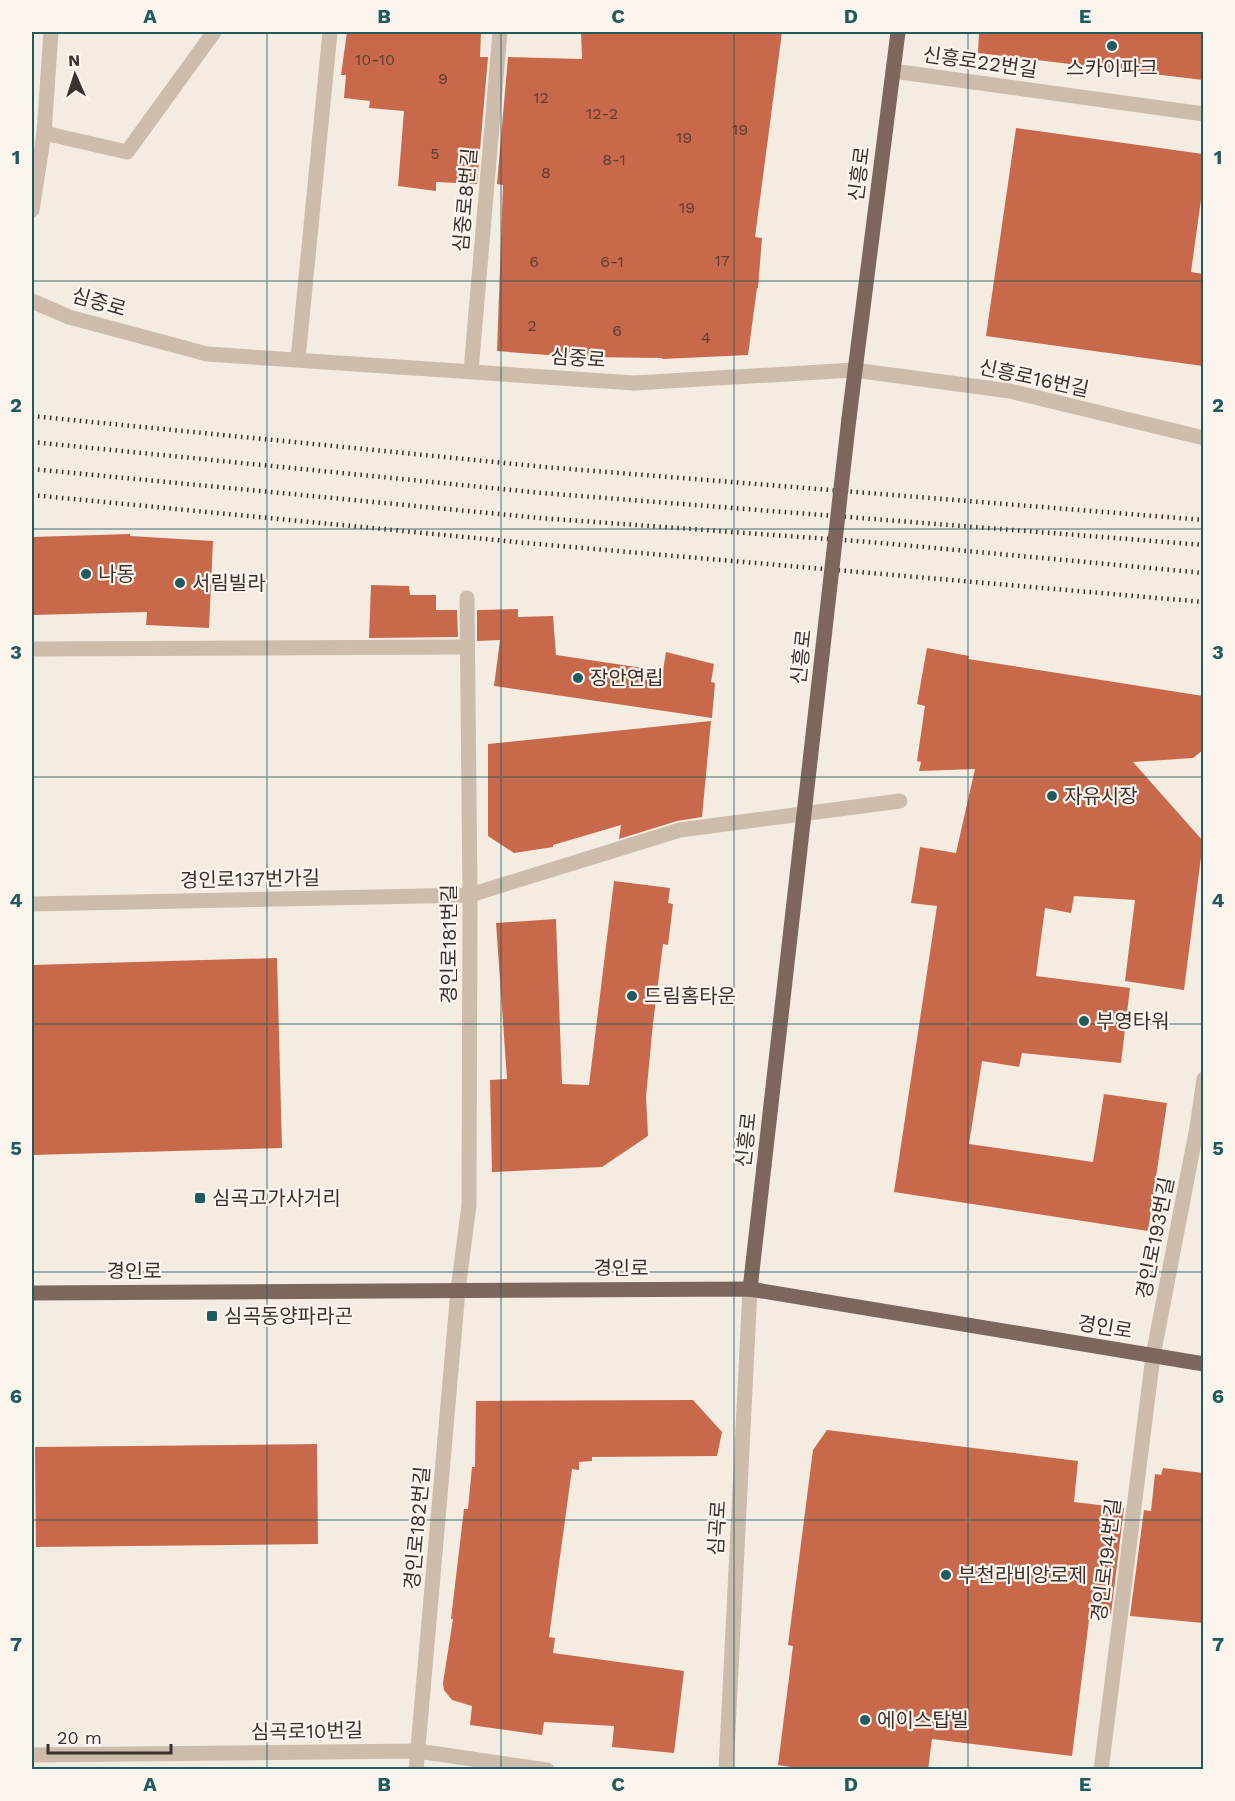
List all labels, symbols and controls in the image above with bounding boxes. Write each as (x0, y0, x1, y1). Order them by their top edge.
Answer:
text: A (143, 4, 157, 28)
text: B (377, 4, 391, 28)
text: C (611, 4, 625, 28)
text: D (844, 4, 858, 28)
text: E (1079, 4, 1091, 28)
marker: 스카이파크 (1105, 39, 1119, 53)
street label: 신흥로22번길 (921, 42, 1039, 82)
north arrow (45, 45, 105, 105)
house number: 10-10 (355, 50, 395, 69)
text: N (68, 51, 81, 70)
place label: 스카이파크 (1066, 56, 1158, 80)
house number: 9 (438, 69, 448, 88)
house number: 12 (533, 88, 549, 107)
house number: 12-2 (586, 104, 618, 123)
house number: 19 (732, 120, 748, 139)
house number: 19 (676, 128, 692, 147)
house number: 5 (430, 144, 440, 163)
text: 1 (12, 145, 20, 169)
street label: 신흥로 (844, 145, 874, 203)
text: 1 (1214, 145, 1222, 169)
street label: 심중로8번길 (448, 147, 482, 253)
house number: 8-1 (602, 150, 626, 169)
house number: 8 (541, 163, 551, 182)
house number: 19 (679, 198, 695, 217)
house number: 17 (714, 251, 730, 270)
house number: 6 (529, 252, 539, 271)
house number: 6-1 (600, 252, 624, 271)
street label: 심중로 (69, 283, 129, 321)
house number: 2 (527, 316, 537, 335)
house number: 6 (612, 321, 622, 340)
house number: 4 (701, 328, 711, 347)
street label: 심중로 (550, 344, 606, 372)
street label: 신흥로16번길 (977, 355, 1091, 401)
text: 2 (10, 393, 22, 417)
text: 2 (1212, 393, 1224, 417)
place label: 나동 (98, 562, 135, 586)
marker: 나동 (79, 567, 93, 581)
place label: 서림빌라 (192, 571, 266, 595)
marker: 서림빌라 (173, 576, 187, 590)
street label: 신흥로 (786, 628, 816, 686)
text: 3 (10, 640, 22, 664)
text: 3 (1212, 640, 1224, 664)
place label: 장안연립 (590, 666, 664, 690)
marker: 장안연립 (571, 671, 585, 685)
place label: 자유시장 (1064, 784, 1138, 808)
marker: 자유시장 (1045, 789, 1059, 803)
street label: 경인로137번가길 (180, 866, 320, 892)
street label: 경인로181번길 (437, 884, 461, 1004)
text: 4 (10, 888, 23, 912)
text: 4 (1212, 888, 1225, 912)
place label: 드림홈타운 (644, 984, 736, 1008)
marker: 드림홈타운 (625, 989, 639, 1003)
place label: 부영타워 (1096, 1009, 1170, 1033)
marker: 부영타워 (1077, 1014, 1091, 1028)
street label: 신흥로 (731, 1111, 761, 1169)
text: 5 (10, 1136, 22, 1160)
text: 5 (1212, 1136, 1224, 1160)
street label: 경인로193번길 (1131, 1175, 1179, 1301)
place label: 심곡고가사거리 (212, 1186, 341, 1210)
marker: 심곡고가사거리 (193, 1191, 207, 1205)
street label: 경인로 (593, 1256, 649, 1280)
street label: 경인로 (106, 1259, 162, 1283)
place label: 심곡동양파라곤 (224, 1304, 353, 1328)
marker: 심곡동양파라곤 (205, 1309, 219, 1323)
street label: 경인로 (1076, 1311, 1134, 1343)
text: 6 (10, 1384, 22, 1408)
text: 6 (1212, 1384, 1224, 1408)
street label: 경인로182번길 (400, 1465, 434, 1591)
street label: 경인로194번길 (1087, 1497, 1125, 1623)
street label: 심곡로 (704, 1500, 730, 1556)
place label: 부천라비앙로제 (958, 1563, 1087, 1587)
marker: 부천라비앙로제 (939, 1568, 953, 1582)
text: 7 (10, 1632, 22, 1656)
text: 7 (1212, 1632, 1224, 1656)
place label: 에이스탑빌 (877, 1708, 969, 1732)
marker: 에이스탑빌 (858, 1713, 872, 1727)
scale bar (48, 1717, 171, 1755)
street label: 심곡로10번길 (251, 1718, 363, 1744)
text: 20 m (57, 1727, 102, 1748)
text: A (143, 1772, 157, 1796)
text: B (377, 1772, 391, 1796)
text: C (611, 1772, 625, 1796)
text: D (844, 1772, 858, 1796)
text: E (1079, 1772, 1091, 1796)

